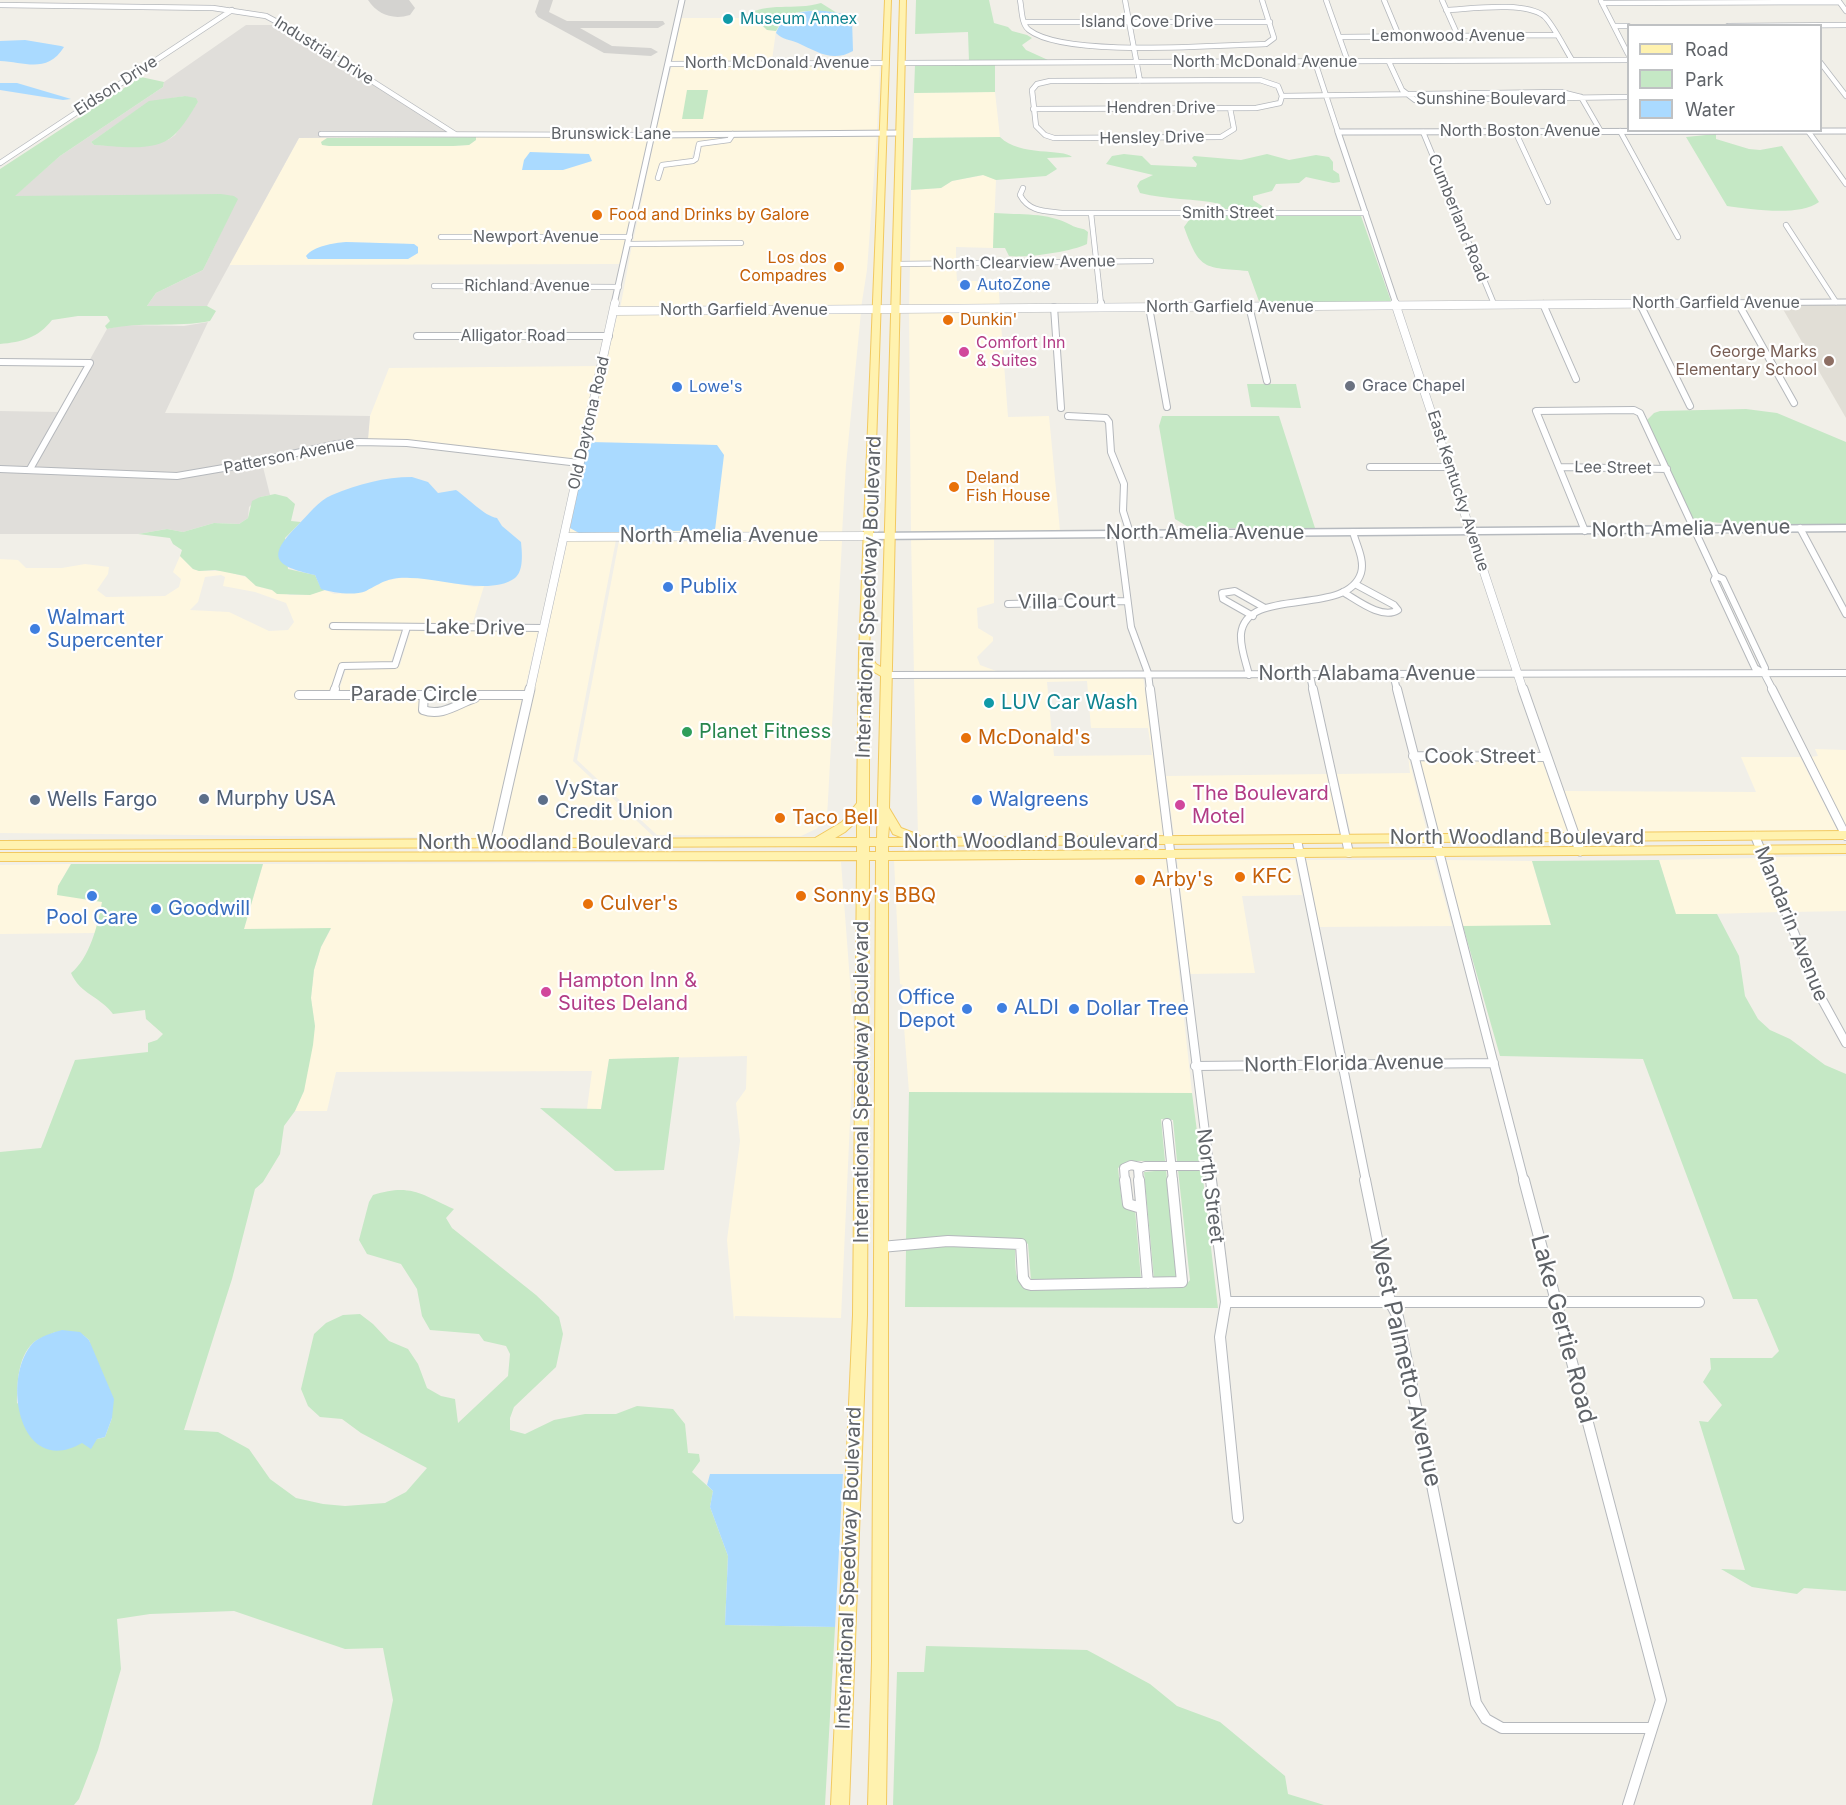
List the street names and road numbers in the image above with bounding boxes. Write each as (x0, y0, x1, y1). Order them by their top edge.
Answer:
street label: Island Cove Drive (1081, 12, 1213, 32)
street label: Industrial Drive (271, 13, 377, 89)
street label: Lemonwood Avenue (1371, 26, 1525, 46)
street label: Eidson Drive (71, 52, 161, 120)
street label: North McDonald Avenue (1173, 52, 1357, 72)
street label: North McDonald Avenue (685, 53, 869, 73)
street label: Sunshine Boulevard (1416, 89, 1566, 109)
street label: Hendren Drive (1106, 98, 1216, 118)
street label: North Boston Avenue (1440, 121, 1600, 141)
street label: Brunswick Lane (551, 124, 671, 144)
street label: Hensley Drive (1099, 127, 1205, 149)
street label: Cumberland Road (1424, 151, 1492, 285)
street label: Smith Street (1182, 203, 1274, 223)
street label: Newport Avenue (473, 227, 599, 247)
street label: North Clearview Avenue (932, 252, 1116, 274)
street label: Richland Avenue (464, 276, 590, 296)
street label: North Garfield Avenue (1632, 293, 1800, 313)
street label: North Garfield Avenue (1146, 297, 1314, 317)
street label: North Garfield Avenue (660, 300, 828, 320)
street label: Alligator Road (460, 326, 566, 346)
street label: Old Daytona Road (564, 355, 614, 491)
street label: East Kentucky Avenue (1423, 408, 1493, 574)
street label: Patterson Avenue (222, 434, 356, 478)
street label: International Speedway Boulevard (851, 435, 887, 759)
street label: Lee Street (1574, 458, 1652, 478)
street label: North Amelia Avenue (1591, 515, 1791, 543)
street label: North Amelia Avenue (1106, 521, 1304, 545)
street label: North Amelia Avenue (620, 524, 818, 548)
street label: Villa Court (1018, 589, 1116, 615)
street label: Lake Drive (425, 615, 525, 641)
street label: North Alabama Avenue (1258, 662, 1476, 686)
street label: Parade Circle (351, 683, 477, 707)
street label: Cook Street (1424, 745, 1536, 769)
street label: North Woodland Boulevard (1390, 826, 1644, 850)
street label: North Woodland Boulevard (904, 830, 1158, 854)
street label: North Woodland Boulevard (418, 831, 672, 855)
street label: Mandarin Avenue (1749, 843, 1833, 1005)
street label: International Speedway Boulevard (850, 921, 874, 1243)
street label: North Florida Avenue (1244, 1050, 1444, 1078)
street label: North Street (1191, 1127, 1229, 1245)
street label: Lake Gertie Road (1524, 1232, 1602, 1426)
street label: West Palmetto Avenue (1362, 1236, 1448, 1490)
street label: International Speedway Boulevard (831, 1406, 867, 1730)

